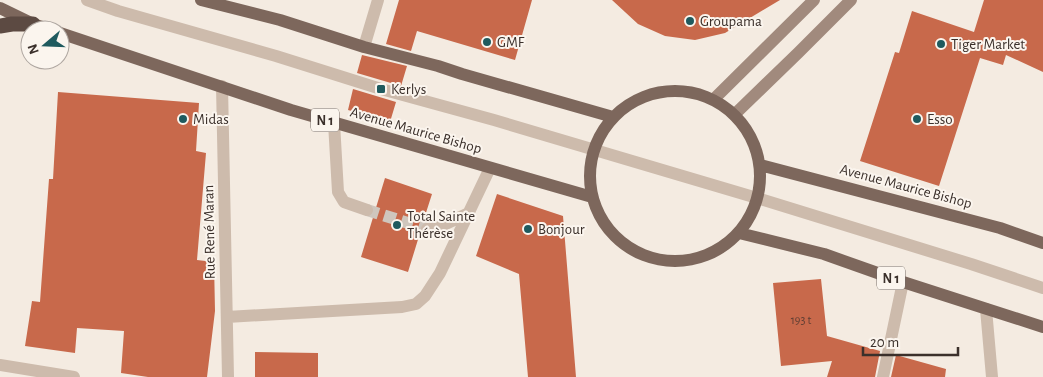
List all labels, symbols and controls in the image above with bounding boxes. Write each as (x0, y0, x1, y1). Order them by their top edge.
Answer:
place label: Groupama (700, 14, 762, 29)
marker: Groupama (684, 15, 696, 27)
north arrow (20, 20, 70, 70)
place label: GMF (497, 35, 525, 50)
marker: GMF (481, 36, 493, 48)
place label: Tiger Market (951, 37, 1025, 52)
marker: Tiger Market (935, 38, 947, 50)
text: N (25, 42, 42, 56)
place label: Kerlys (391, 82, 426, 97)
marker: Kerlys (375, 83, 387, 95)
street label: Avenue Maurice Bishop (348, 105, 483, 156)
road number: N 1 (311, 108, 339, 132)
place label: Midas (193, 112, 229, 127)
place label: Esso (927, 112, 953, 127)
marker: Midas (177, 113, 189, 125)
marker: Esso (911, 113, 923, 125)
street label: Avenue Maurice Bishop (838, 162, 973, 211)
street label: Rue René Maran (201, 185, 218, 279)
place label: Total Sainte Thérèse (407, 209, 475, 241)
marker: Total Sainte Thérèse (391, 219, 403, 231)
place label: Bonjour (538, 222, 585, 237)
marker: Bonjour (522, 223, 534, 235)
road number: N 1 (877, 266, 905, 290)
house number: 193 t (791, 314, 811, 326)
scale bar (863, 324, 958, 356)
text: 20 m (870, 335, 899, 350)

